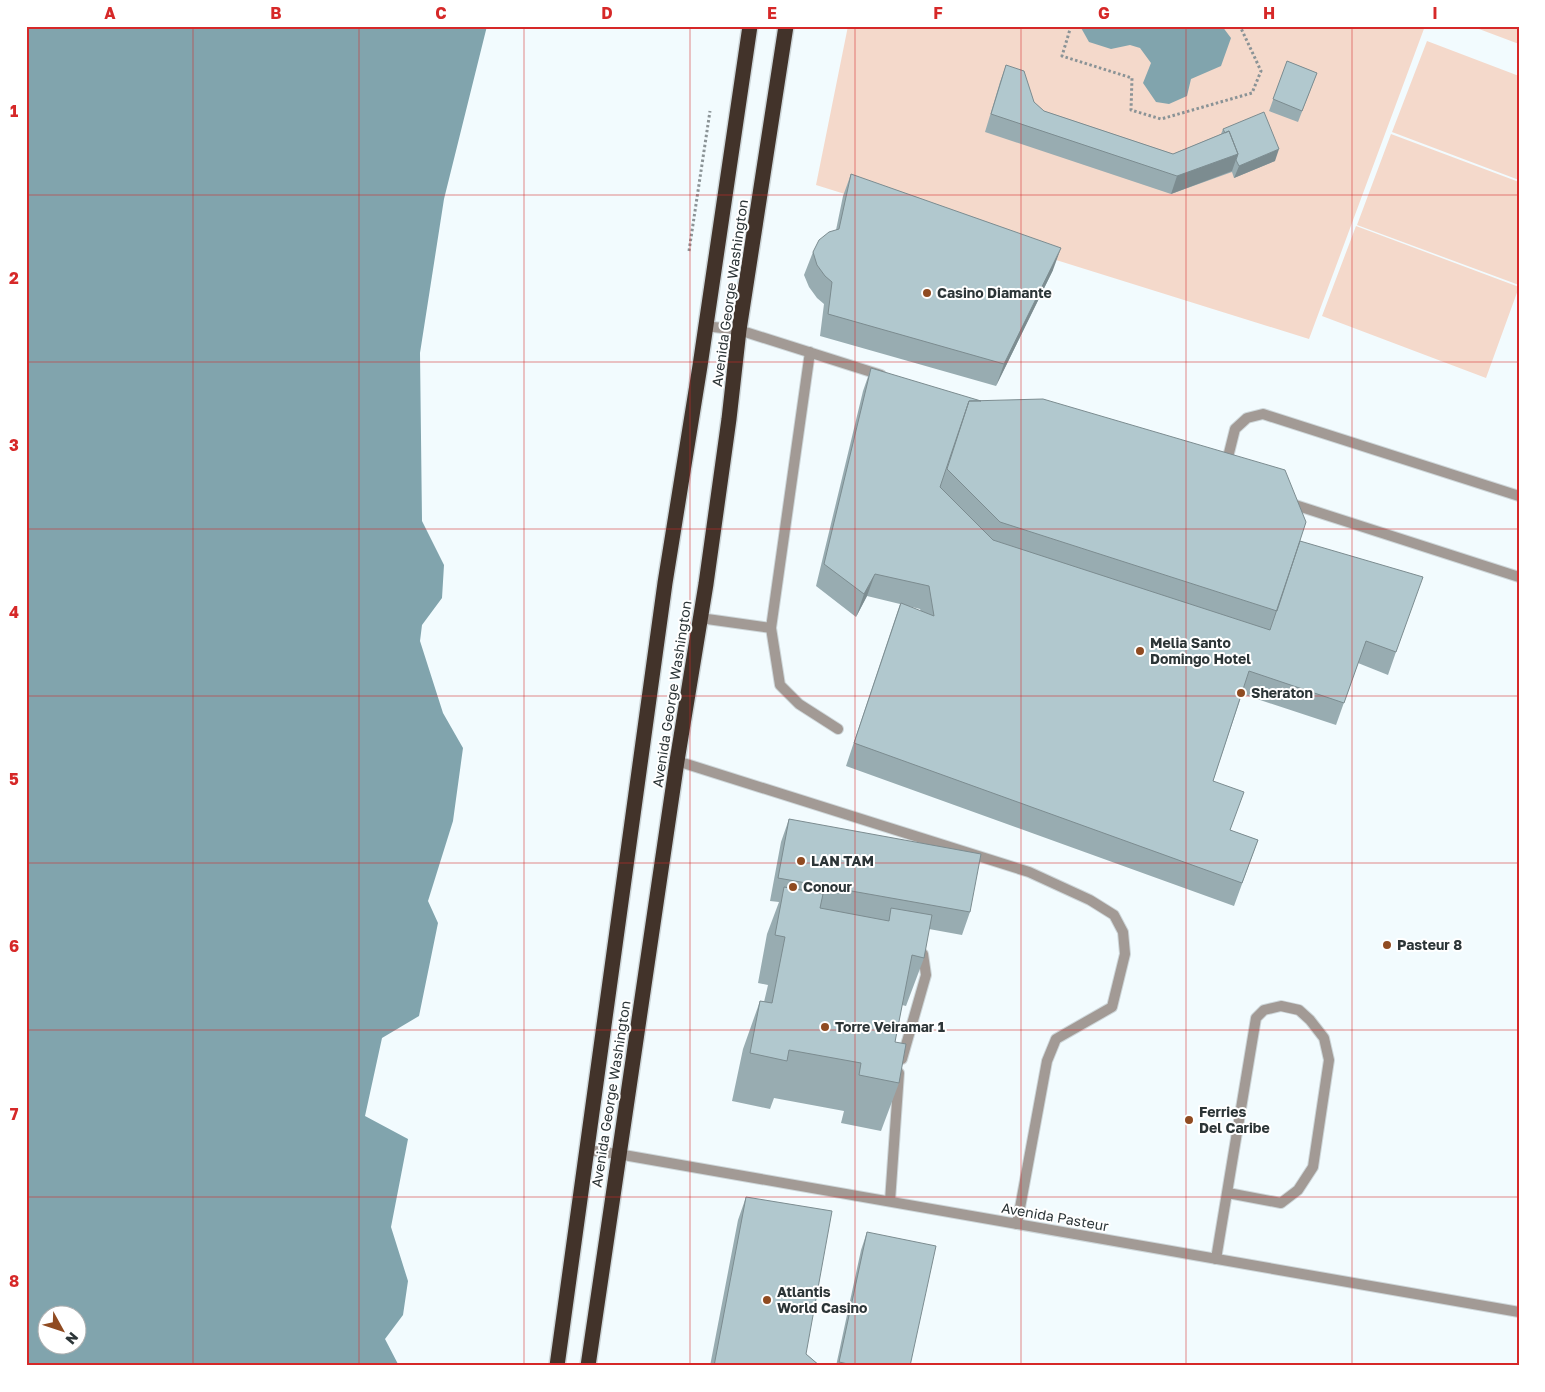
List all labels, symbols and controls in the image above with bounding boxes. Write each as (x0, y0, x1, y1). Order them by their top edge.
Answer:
text: A (104, 3, 116, 23)
text: B (270, 3, 282, 23)
text: C (435, 3, 447, 23)
text: D (601, 3, 613, 23)
text: E (767, 3, 777, 23)
text: F (933, 3, 943, 23)
text: G (1098, 3, 1110, 23)
text: H (1263, 3, 1275, 23)
text: I (1432, 3, 1438, 23)
text: 1 (10, 101, 18, 121)
street label: Avenida George Washington (708, 198, 751, 388)
text: 2 (9, 268, 19, 288)
place label: Casino Diamante (937, 284, 1052, 301)
marker: Casino Diamante (921, 287, 933, 299)
text: 3 (9, 435, 19, 455)
street label: Avenida George Washington (648, 599, 695, 789)
text: 4 (9, 602, 19, 622)
place label: Melia Santo Domingo Hotel (1150, 634, 1251, 667)
marker: Melia Santo Domingo Hotel (1134, 645, 1146, 657)
place label: Sheraton (1251, 684, 1313, 701)
marker: Sheraton (1235, 687, 1247, 699)
text: 5 (9, 769, 19, 789)
place label: LAN TAM (811, 852, 874, 869)
marker: LAN TAM (795, 855, 807, 867)
place label: Conour (803, 878, 853, 895)
marker: Conour (787, 881, 799, 893)
text: 6 (9, 936, 19, 956)
place label: Pasteur 8 (1397, 936, 1462, 953)
marker: Pasteur 8 (1381, 939, 1393, 951)
street label: Avenida George Washington (587, 999, 634, 1189)
place label: Torre Veiramar 1 (835, 1018, 945, 1035)
marker: Torre Veiramar 1 (819, 1021, 831, 1033)
place label: Ferries Del Caribe (1199, 1103, 1270, 1136)
text: 7 (10, 1104, 19, 1124)
marker: Ferries Del Caribe (1183, 1114, 1195, 1126)
street label: Avenida Pasteur (1000, 1199, 1111, 1234)
text: 8 (9, 1271, 19, 1291)
place label: Atlantis World Casino (777, 1283, 868, 1316)
marker: Atlantis World Casino (761, 1294, 773, 1306)
north arrow (38, 1304, 88, 1354)
text: N (62, 1329, 82, 1348)

